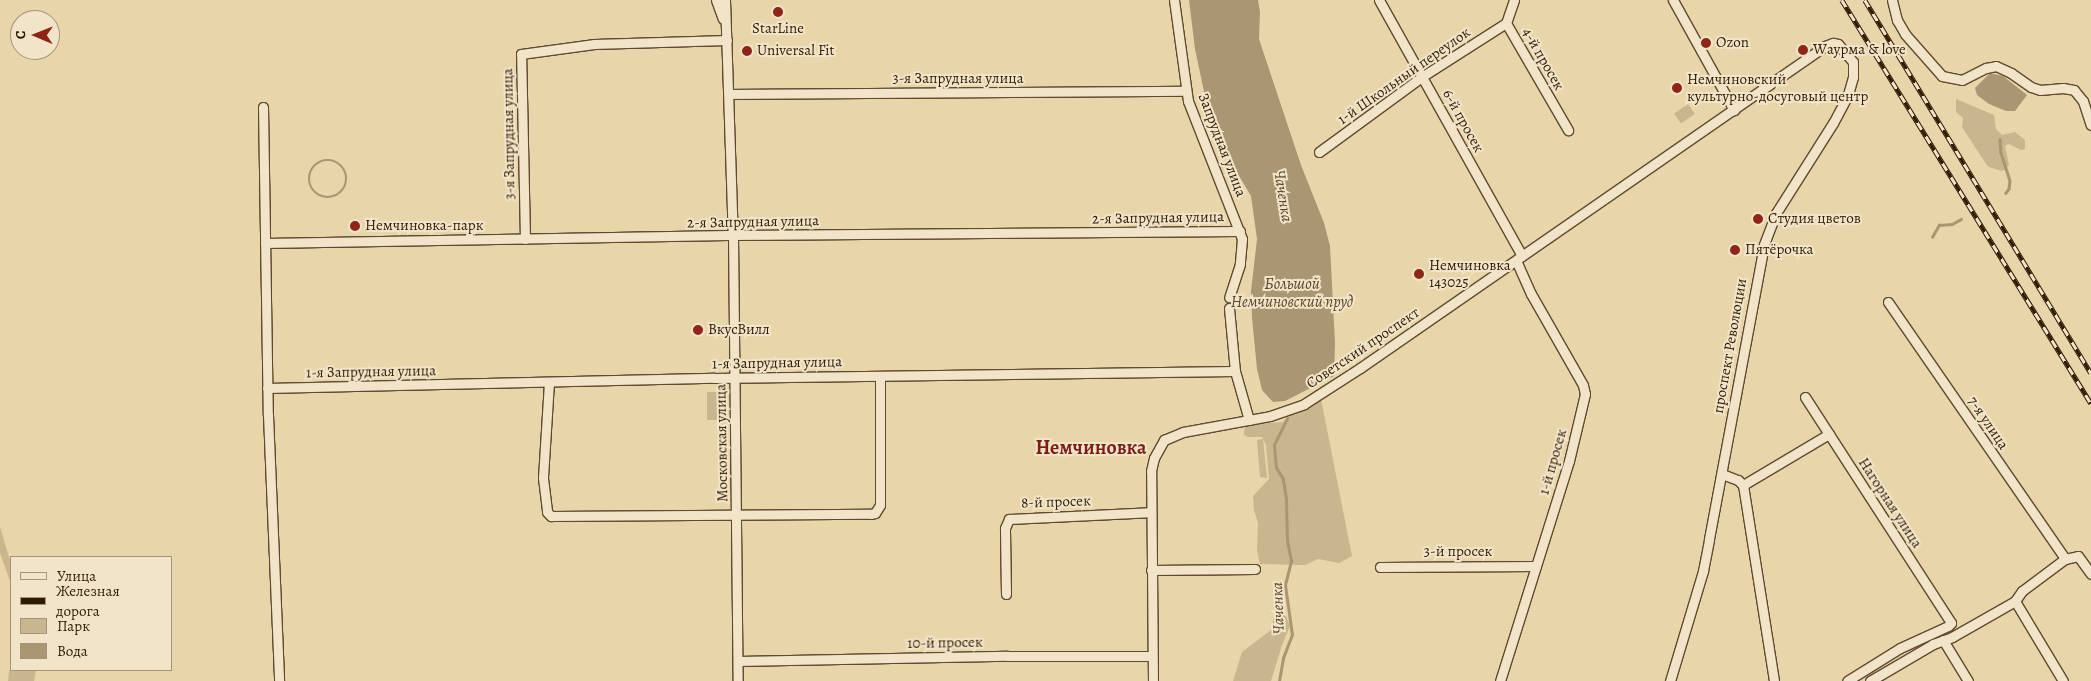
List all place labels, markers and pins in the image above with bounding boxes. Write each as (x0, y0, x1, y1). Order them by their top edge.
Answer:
marker: StarLine (772, 6, 784, 18)
place label: StarLine (752, 20, 804, 38)
place label: Ozon (1716, 34, 1749, 52)
marker: Ozon (1700, 37, 1712, 49)
place label: Wаурма & love (1813, 41, 1906, 59)
place label: Universal Fit (757, 42, 834, 60)
marker: Wаурма & love (1797, 44, 1809, 56)
marker: Universal Fit (741, 45, 753, 57)
place label: Немчиновский культурно-досуговый центр (1687, 70, 1868, 105)
marker: Немчиновский культурно-досуговый центр (1671, 82, 1683, 94)
place label: Студия цветов (1768, 210, 1861, 228)
marker: Студия цветов (1752, 213, 1764, 225)
place label: Немчиновка-парк (365, 217, 484, 235)
marker: Немчиновка-парк (349, 220, 361, 232)
place label: Пятёрочка (1745, 241, 1813, 259)
marker: Пятёрочка (1729, 244, 1741, 256)
place label: Немчиновка 143025 (1429, 256, 1511, 291)
marker: Немчиновка 143025 (1413, 268, 1425, 280)
place label: ВкусВилл (708, 321, 770, 339)
marker: ВкусВилл (692, 324, 704, 336)

